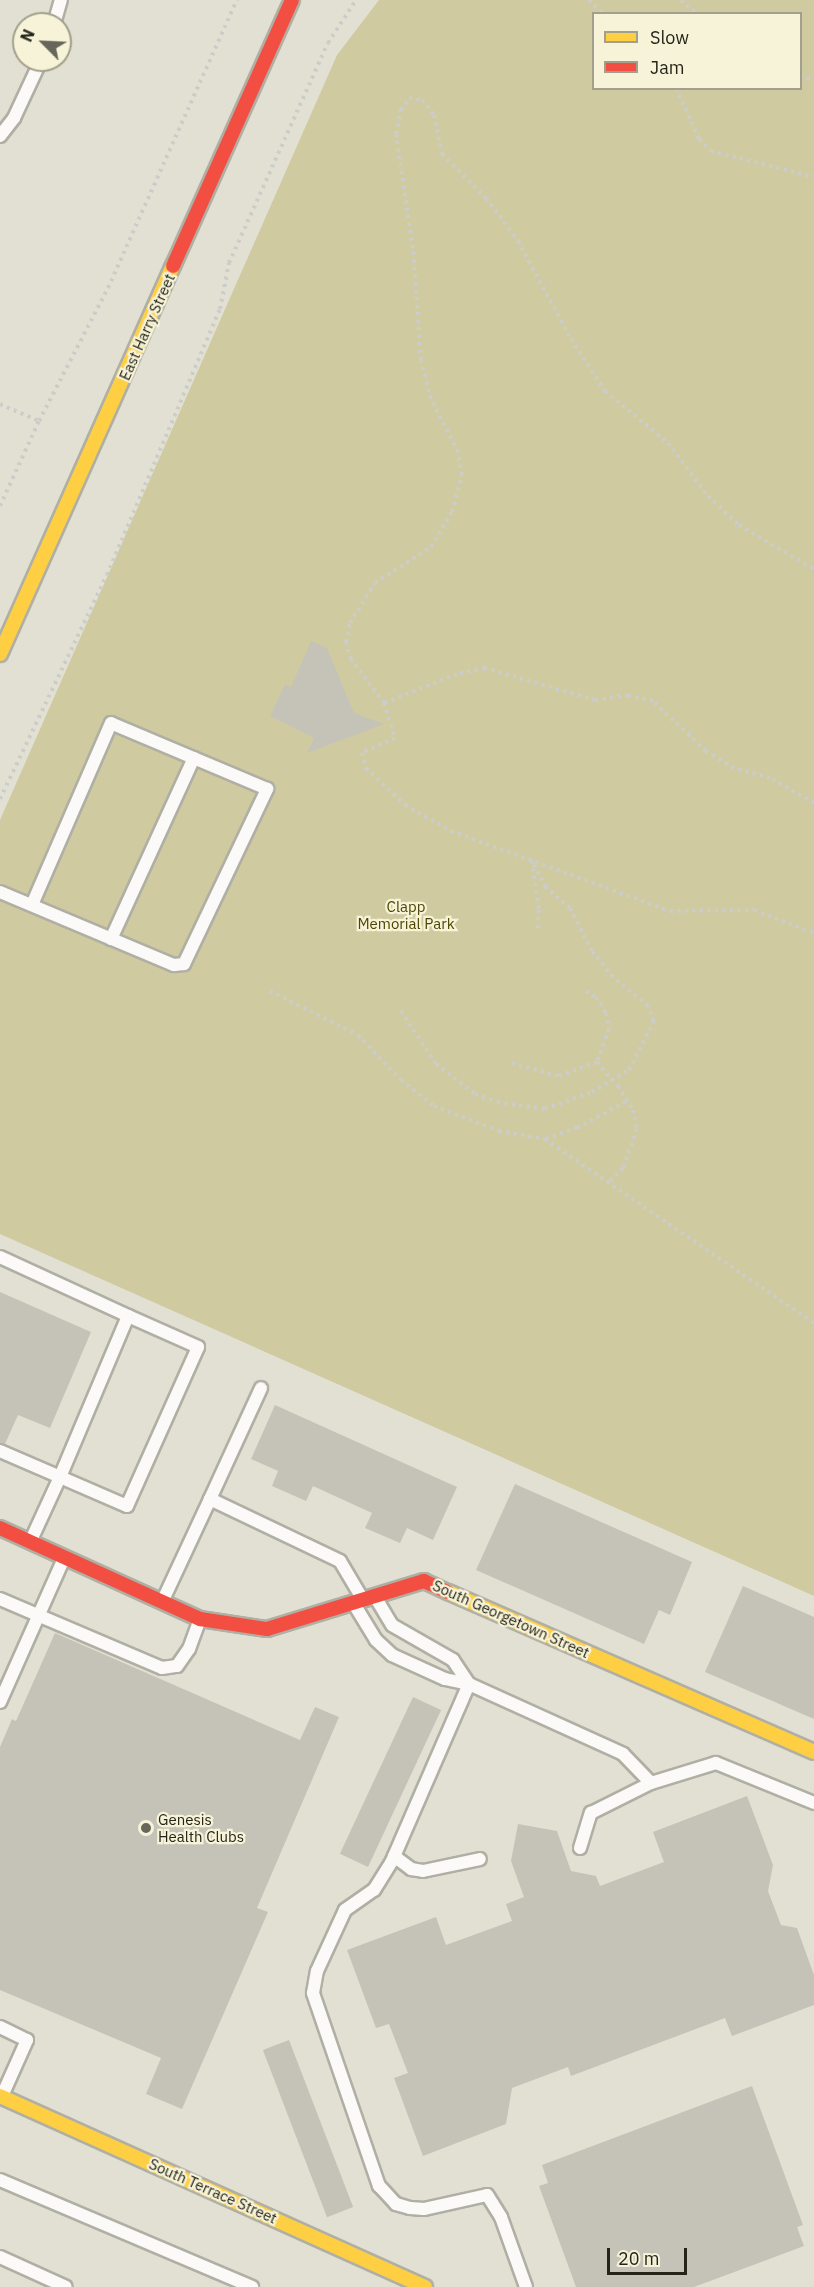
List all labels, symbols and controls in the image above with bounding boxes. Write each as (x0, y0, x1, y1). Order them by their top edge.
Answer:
north arrow (12, 12, 72, 72)
legend (592, 12, 802, 90)
text: N (16, 26, 39, 45)
text: Slow (650, 26, 689, 49)
text: Jam (650, 56, 685, 79)
street label: East Harry Street (115, 271, 179, 383)
park label: Clapp Memorial Park (357, 897, 455, 932)
street label: South Georgetown Street (430, 1576, 592, 1662)
place label: Genesis Health Clubs (158, 1810, 244, 1845)
marker: Genesis Health Clubs (139, 1821, 153, 1835)
street label: South Terrace Street (146, 2155, 280, 2227)
scale bar (610, 2236, 690, 2274)
text: 20 m (618, 2247, 660, 2270)

